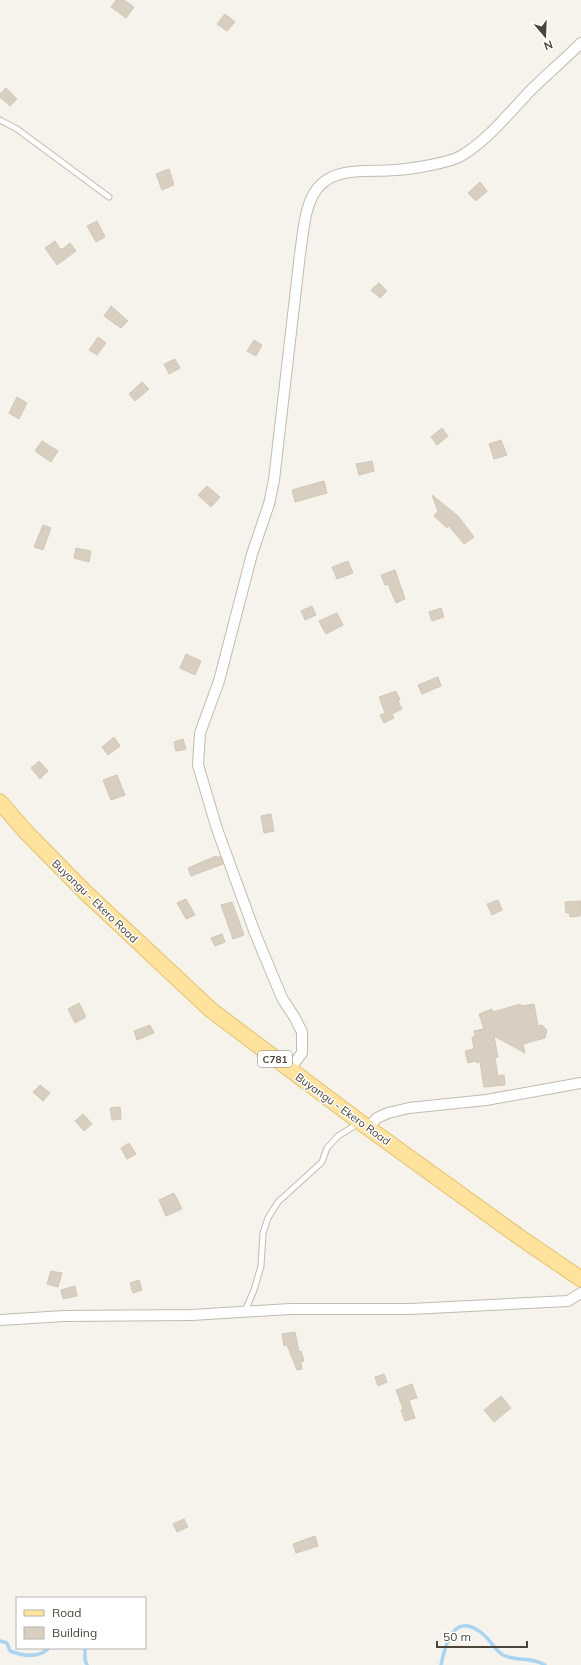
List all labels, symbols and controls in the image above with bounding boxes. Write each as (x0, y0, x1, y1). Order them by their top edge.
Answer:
north arrow (525, 16, 565, 56)
text: N (542, 37, 554, 53)
street label: Buyangu - Ekero Road (49, 856, 141, 946)
road number: C781 (258, 1051, 292, 1067)
street label: Buyangu - Ekero Road (293, 1070, 393, 1148)
legend (16, 1597, 146, 1649)
text: Road (52, 1605, 81, 1620)
scale bar (437, 1623, 527, 1649)
text: Building (52, 1625, 97, 1640)
text: 50 m (443, 1629, 471, 1644)

